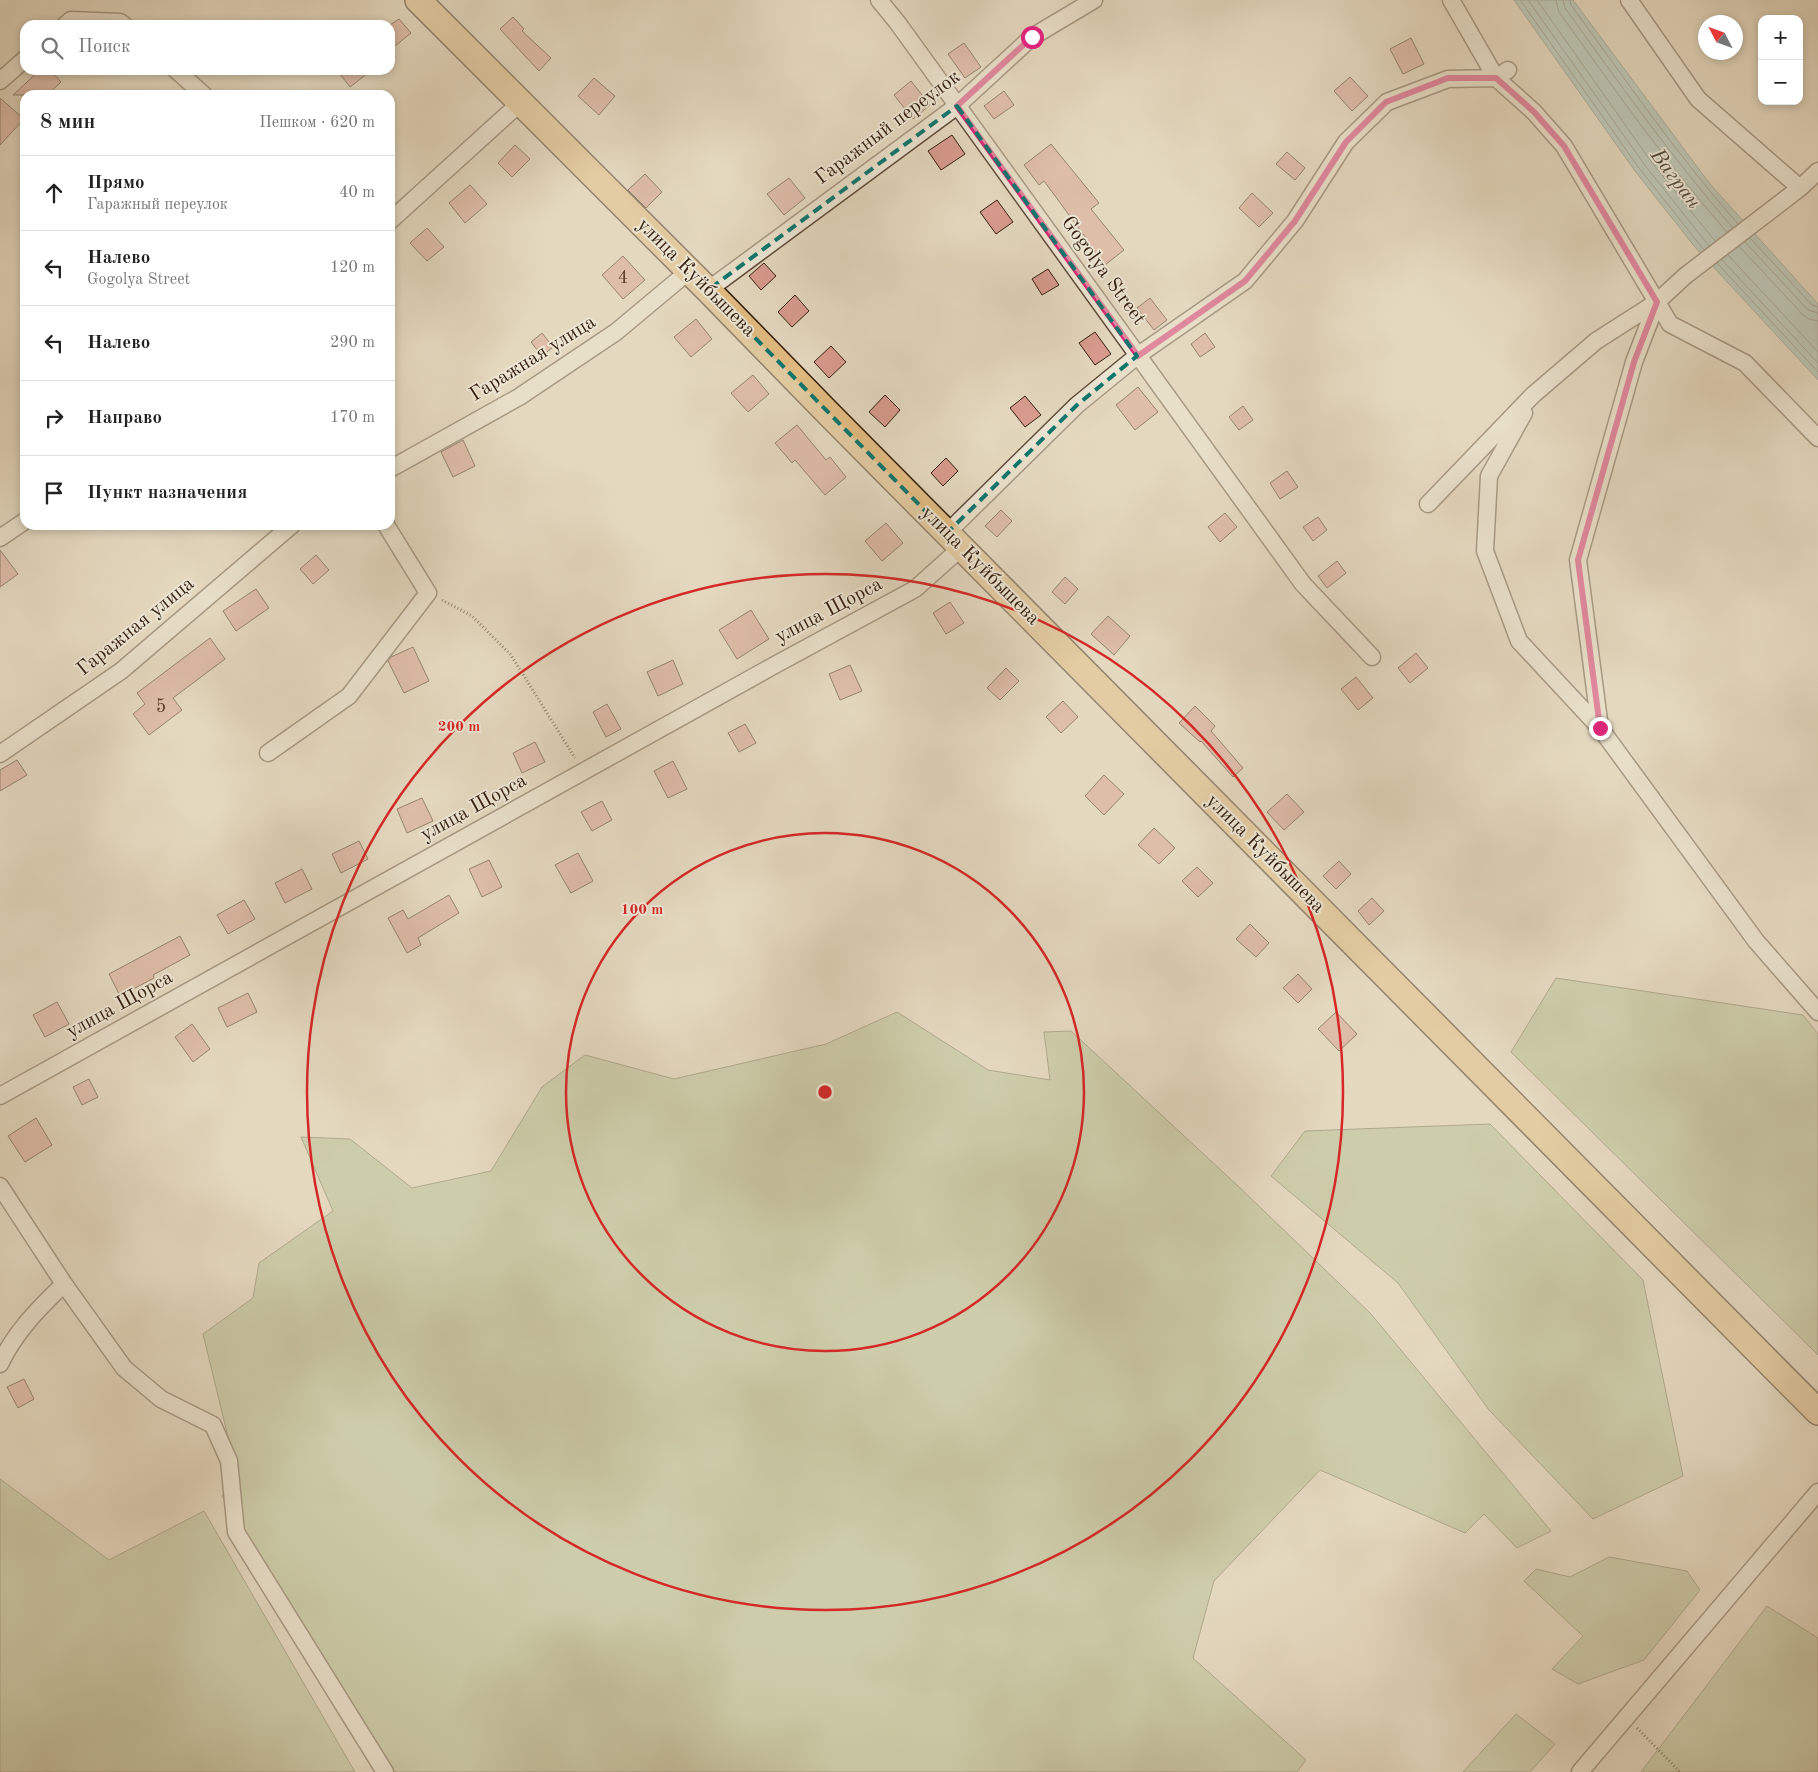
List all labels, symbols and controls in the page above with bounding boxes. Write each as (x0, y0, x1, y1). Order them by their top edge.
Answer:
north arrow (1698, 15, 1743, 60)
map controls (1758, 15, 1803, 105)
button: + (1758, 15, 1803, 60)
search box (20, 20, 395, 75)
route start (1021, 26, 1044, 49)
icon: search (38, 34, 66, 62)
text: Поиск (78, 38, 130, 57)
button: − (1758, 60, 1803, 105)
street label: Гаражный переулок (812, 67, 964, 189)
text: 8 мин (40, 112, 95, 133)
text: Пешком · 620 m (259, 115, 375, 131)
water label: Вагран (1645, 144, 1704, 213)
text: Прямо (87, 174, 145, 193)
icon: ahead (40, 179, 68, 207)
text: 40 m (339, 185, 375, 201)
text: Гаражный переулок (87, 197, 228, 213)
street label: Gogolya Street (1057, 213, 1149, 329)
street label: улица Куйбышева (633, 215, 759, 341)
text: Налево (87, 249, 150, 268)
icon: left (40, 254, 68, 282)
text: 120 m (330, 260, 375, 276)
house number: 4 (618, 269, 628, 287)
text: Gogolya Street (87, 272, 190, 288)
street label: Гаражная улица (466, 312, 600, 406)
icon: left (40, 329, 68, 357)
text: Налево (87, 334, 150, 353)
text: 290 m (330, 335, 375, 351)
icon: right (40, 404, 68, 432)
text: Направо (87, 409, 162, 428)
text: 170 m (330, 410, 375, 426)
icon: arrive (40, 479, 68, 507)
text: Пункт назначения (87, 484, 247, 503)
street label: улица Куйбышева (917, 503, 1043, 629)
street label: Гаражная улица (74, 574, 198, 680)
street label: улица Щорса (772, 574, 886, 648)
house number: 5 (156, 698, 166, 716)
route end (1589, 717, 1612, 740)
text: 200 m (438, 720, 480, 735)
street label: улица Щорса (418, 771, 531, 845)
street label: улица Куйбышева (1202, 791, 1328, 917)
text: 100 m (621, 903, 663, 918)
street label: улица Щорса (64, 968, 177, 1042)
centre of rings (816, 1083, 834, 1101)

